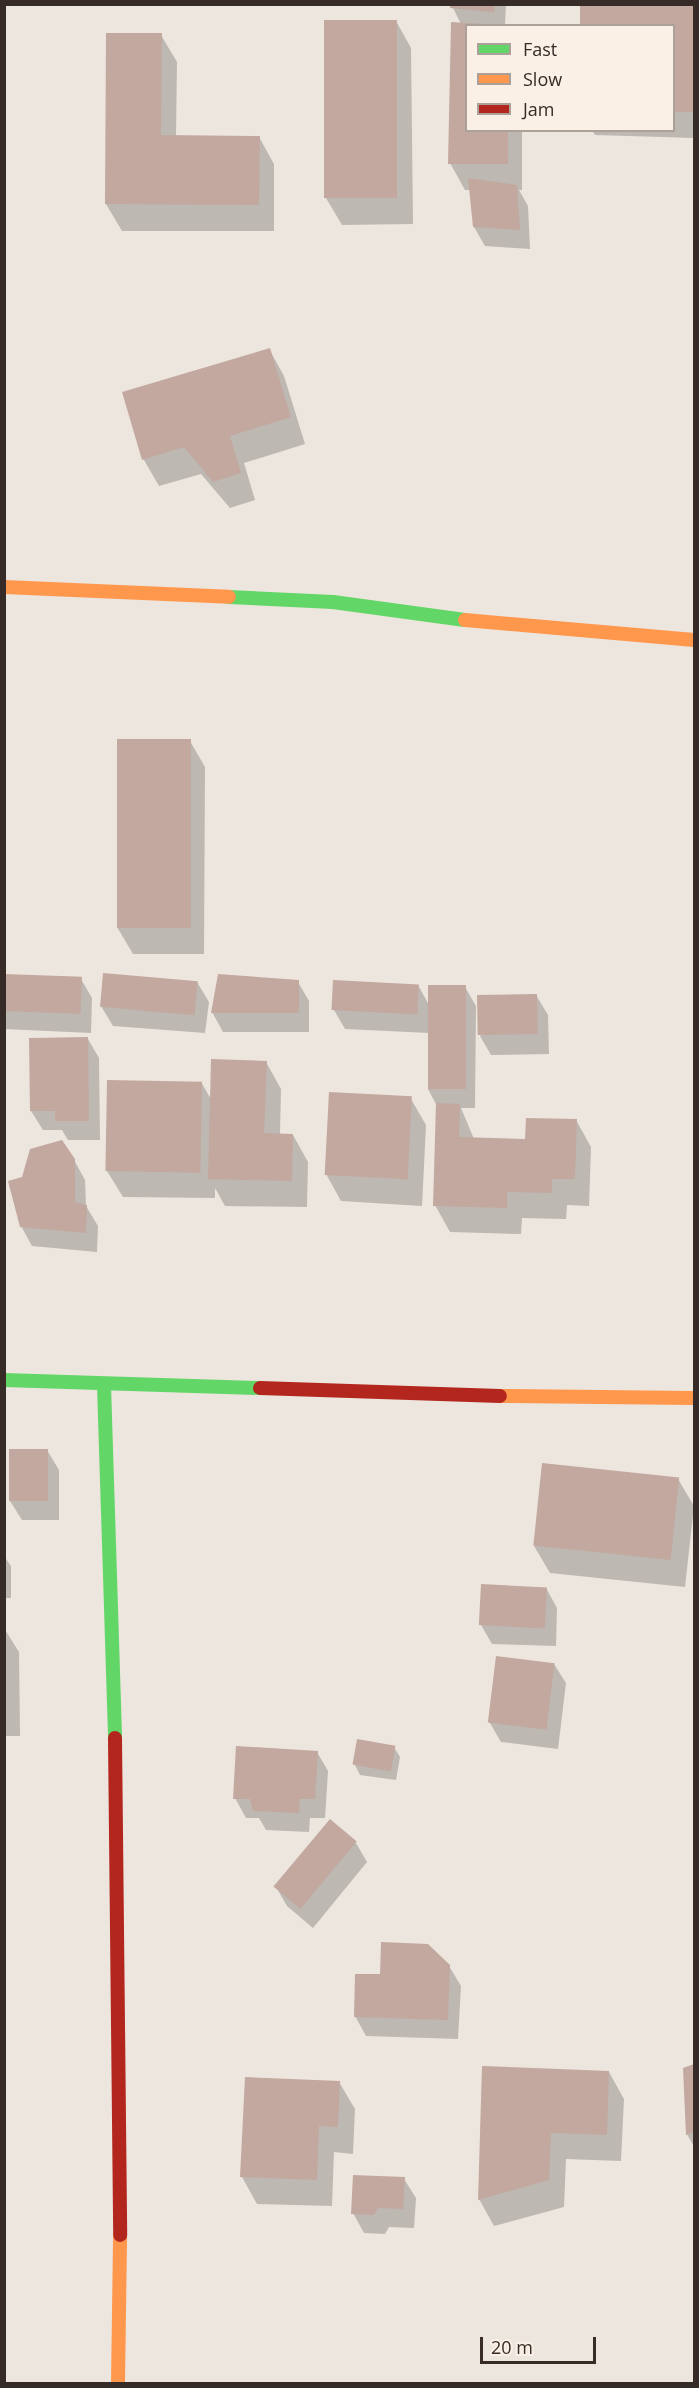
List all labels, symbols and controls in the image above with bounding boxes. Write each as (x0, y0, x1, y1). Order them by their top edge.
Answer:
legend (465, 24, 675, 132)
text: Fast (523, 37, 557, 61)
text: Slow (523, 67, 562, 91)
text: Jam (523, 97, 555, 121)
scale bar (483, 2325, 598, 2363)
text: 20 m (491, 2335, 533, 2359)

